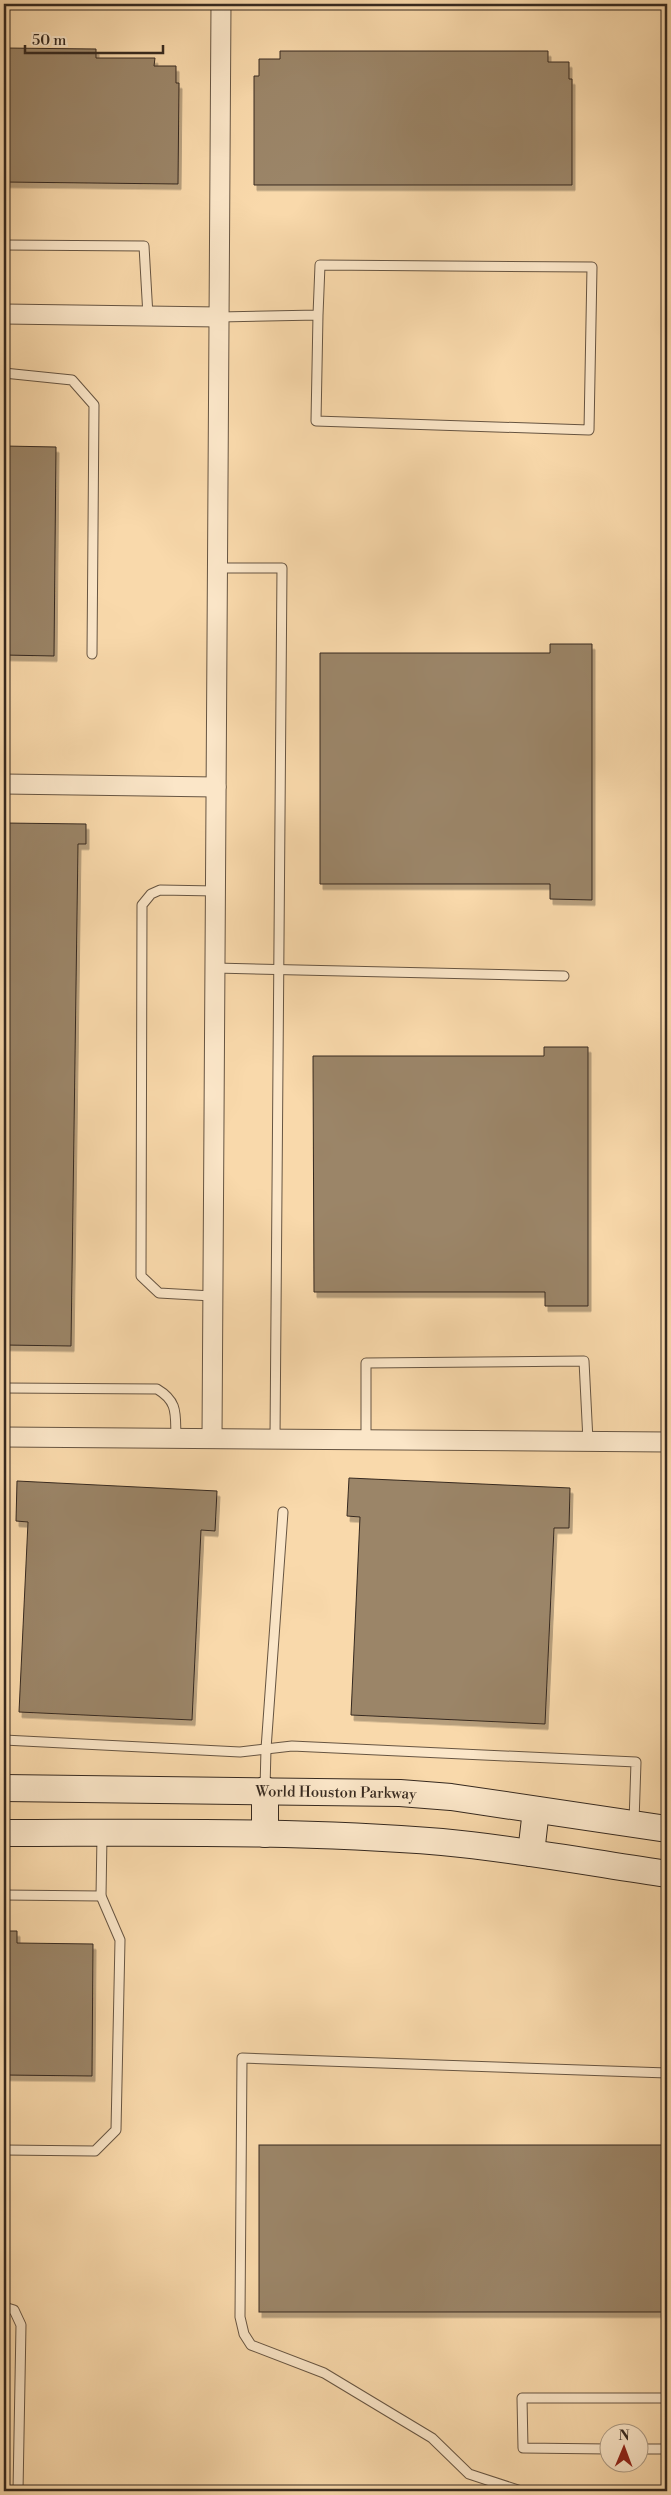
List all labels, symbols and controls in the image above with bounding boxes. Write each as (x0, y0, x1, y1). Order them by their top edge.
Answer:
scale bar (25, 22, 162, 54)
text: 50 m (32, 31, 66, 50)
street label: World Houston Parkway (254, 1782, 418, 1804)
north arrow (598, 2422, 648, 2472)
text: N (619, 2427, 630, 2445)

